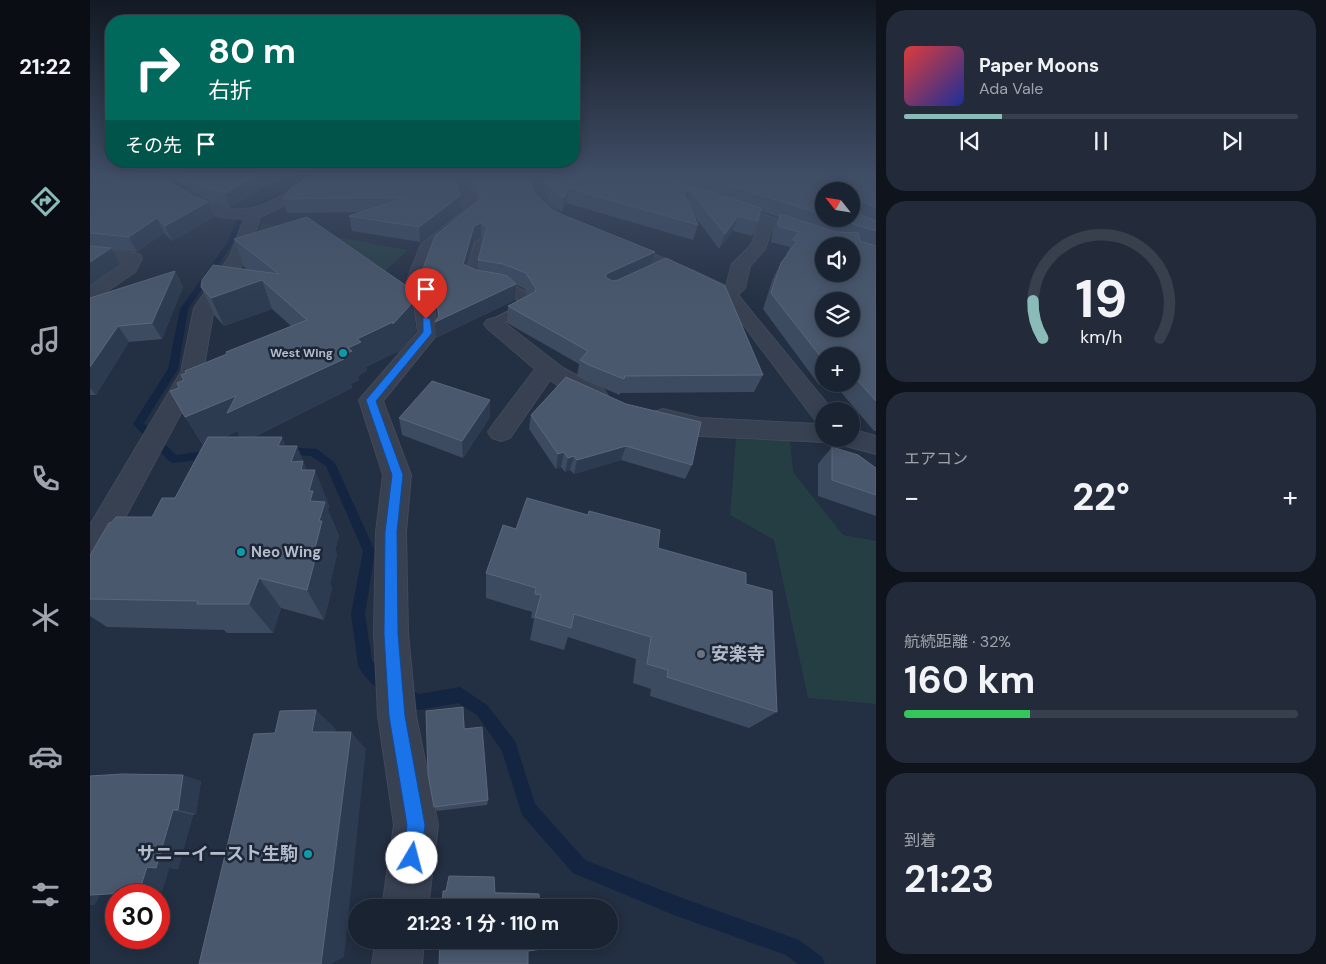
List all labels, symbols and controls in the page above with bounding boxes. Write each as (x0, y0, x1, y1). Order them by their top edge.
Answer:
text: 80 m (208, 28, 296, 74)
icon: right (125, 35, 190, 100)
text: 21:22 (19, 52, 71, 81)
text: Paper Moons (979, 53, 1099, 78)
text: 右折 (208, 76, 252, 105)
text: Ada Vale (979, 78, 1043, 99)
icon: previous (956, 127, 984, 155)
icon: pause (1087, 127, 1115, 155)
icon: next (1218, 127, 1246, 155)
icon: arrive (192, 130, 220, 158)
text: その先 (125, 133, 182, 158)
north arrow (815, 182, 860, 228)
map controls (815, 182, 860, 447)
icon: directions (28, 184, 63, 219)
button: sound (815, 237, 860, 282)
text: 19 (1075, 265, 1127, 333)
pin (405, 268, 447, 319)
icon: arrive (412, 275, 440, 303)
button: layers (815, 292, 860, 337)
icon: music (28, 323, 63, 358)
text: km/h (1080, 325, 1122, 349)
place label: West Wing (270, 345, 333, 361)
marker: West Wing (337, 347, 349, 359)
button: + (815, 347, 860, 392)
button: − (815, 402, 860, 447)
text: エアコン (904, 448, 968, 469)
icon: phone (28, 461, 63, 496)
text: 22° (1072, 472, 1130, 522)
text: − (904, 479, 919, 516)
text: + (1283, 479, 1298, 516)
place label: Neo Wing (251, 542, 321, 562)
marker: Neo Wing (235, 546, 247, 558)
icon: climate (28, 600, 63, 635)
text: 航続距離 · 32% (904, 631, 1011, 652)
place label: 安楽寺 (711, 642, 765, 666)
marker: 安楽寺 (695, 648, 707, 660)
text: 160 km (904, 655, 1035, 705)
icon: car (28, 739, 63, 774)
text: 到着 (904, 830, 936, 851)
position arrow (385, 831, 437, 883)
place label: サニーイースト生駒 (137, 842, 298, 866)
marker: サニーイースト生駒 (302, 848, 314, 860)
text: 21:23 (904, 854, 994, 904)
icon: filters (28, 877, 63, 912)
speed limit sign: 30 (105, 884, 170, 949)
text: 21:23 · 1 分 · 110 m (407, 911, 559, 936)

